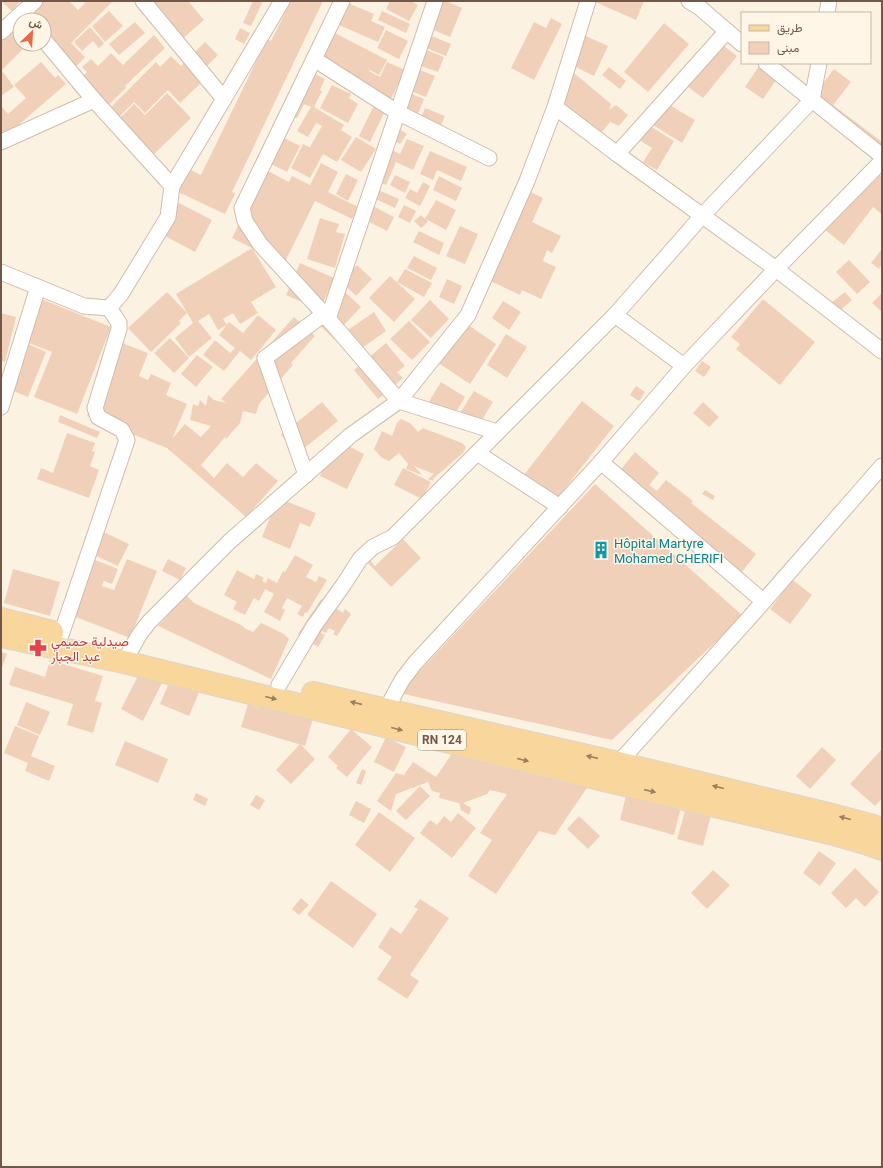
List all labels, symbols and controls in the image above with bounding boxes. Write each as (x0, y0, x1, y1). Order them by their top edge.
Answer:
north arrow (12, 12, 52, 52)
legend (741, 12, 871, 64)
text: ش (27, 15, 45, 32)
text: طريق (777, 21, 803, 36)
text: مبنى (777, 41, 799, 56)
place label: Hôpital Martyre Mohamed CHERIFI (614, 536, 723, 566)
building icon: Hôpital Martyre Mohamed CHERIFI (591, 540, 611, 560)
place label: صيدلية حميمي عبد الجبار (50, 634, 129, 665)
pharmacy icon: صيدلية حميمي عبد الجبار (28, 638, 48, 658)
one-way arrow (265, 696, 277, 702)
one-way arrow (350, 700, 362, 706)
one-way arrow (391, 727, 403, 733)
road number: RN 124 (418, 730, 466, 750)
one-way arrow (586, 753, 598, 759)
one-way arrow (517, 758, 529, 764)
one-way arrow (712, 784, 724, 790)
one-way arrow (643, 788, 656, 794)
one-way arrow (838, 815, 850, 821)

